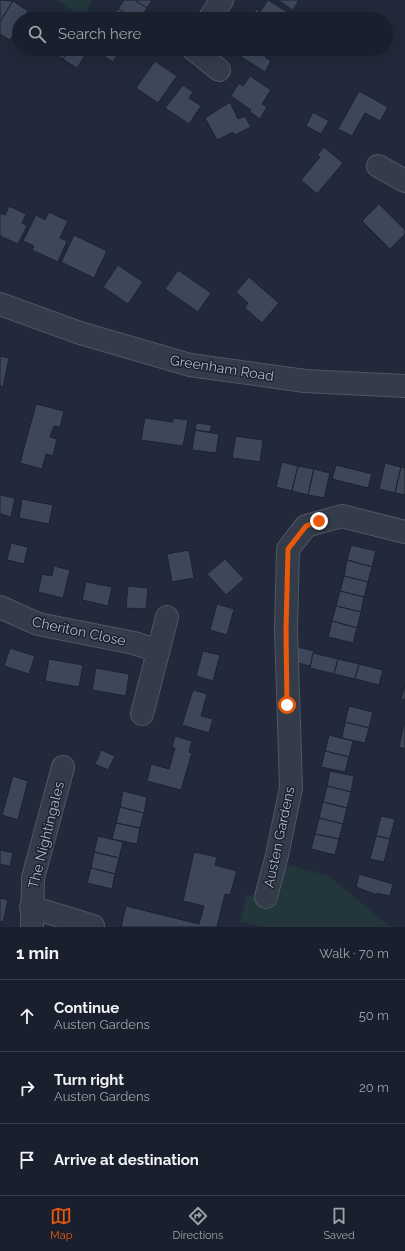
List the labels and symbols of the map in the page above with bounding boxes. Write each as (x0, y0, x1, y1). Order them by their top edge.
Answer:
street label: Greenham Road (169, 352, 275, 384)
route end (310, 512, 328, 530)
street label: Cheriton Close (31, 613, 127, 649)
route start (278, 696, 296, 714)
street label: The Nightingales (25, 779, 67, 890)
street label: Austen Gardens (260, 785, 298, 889)

